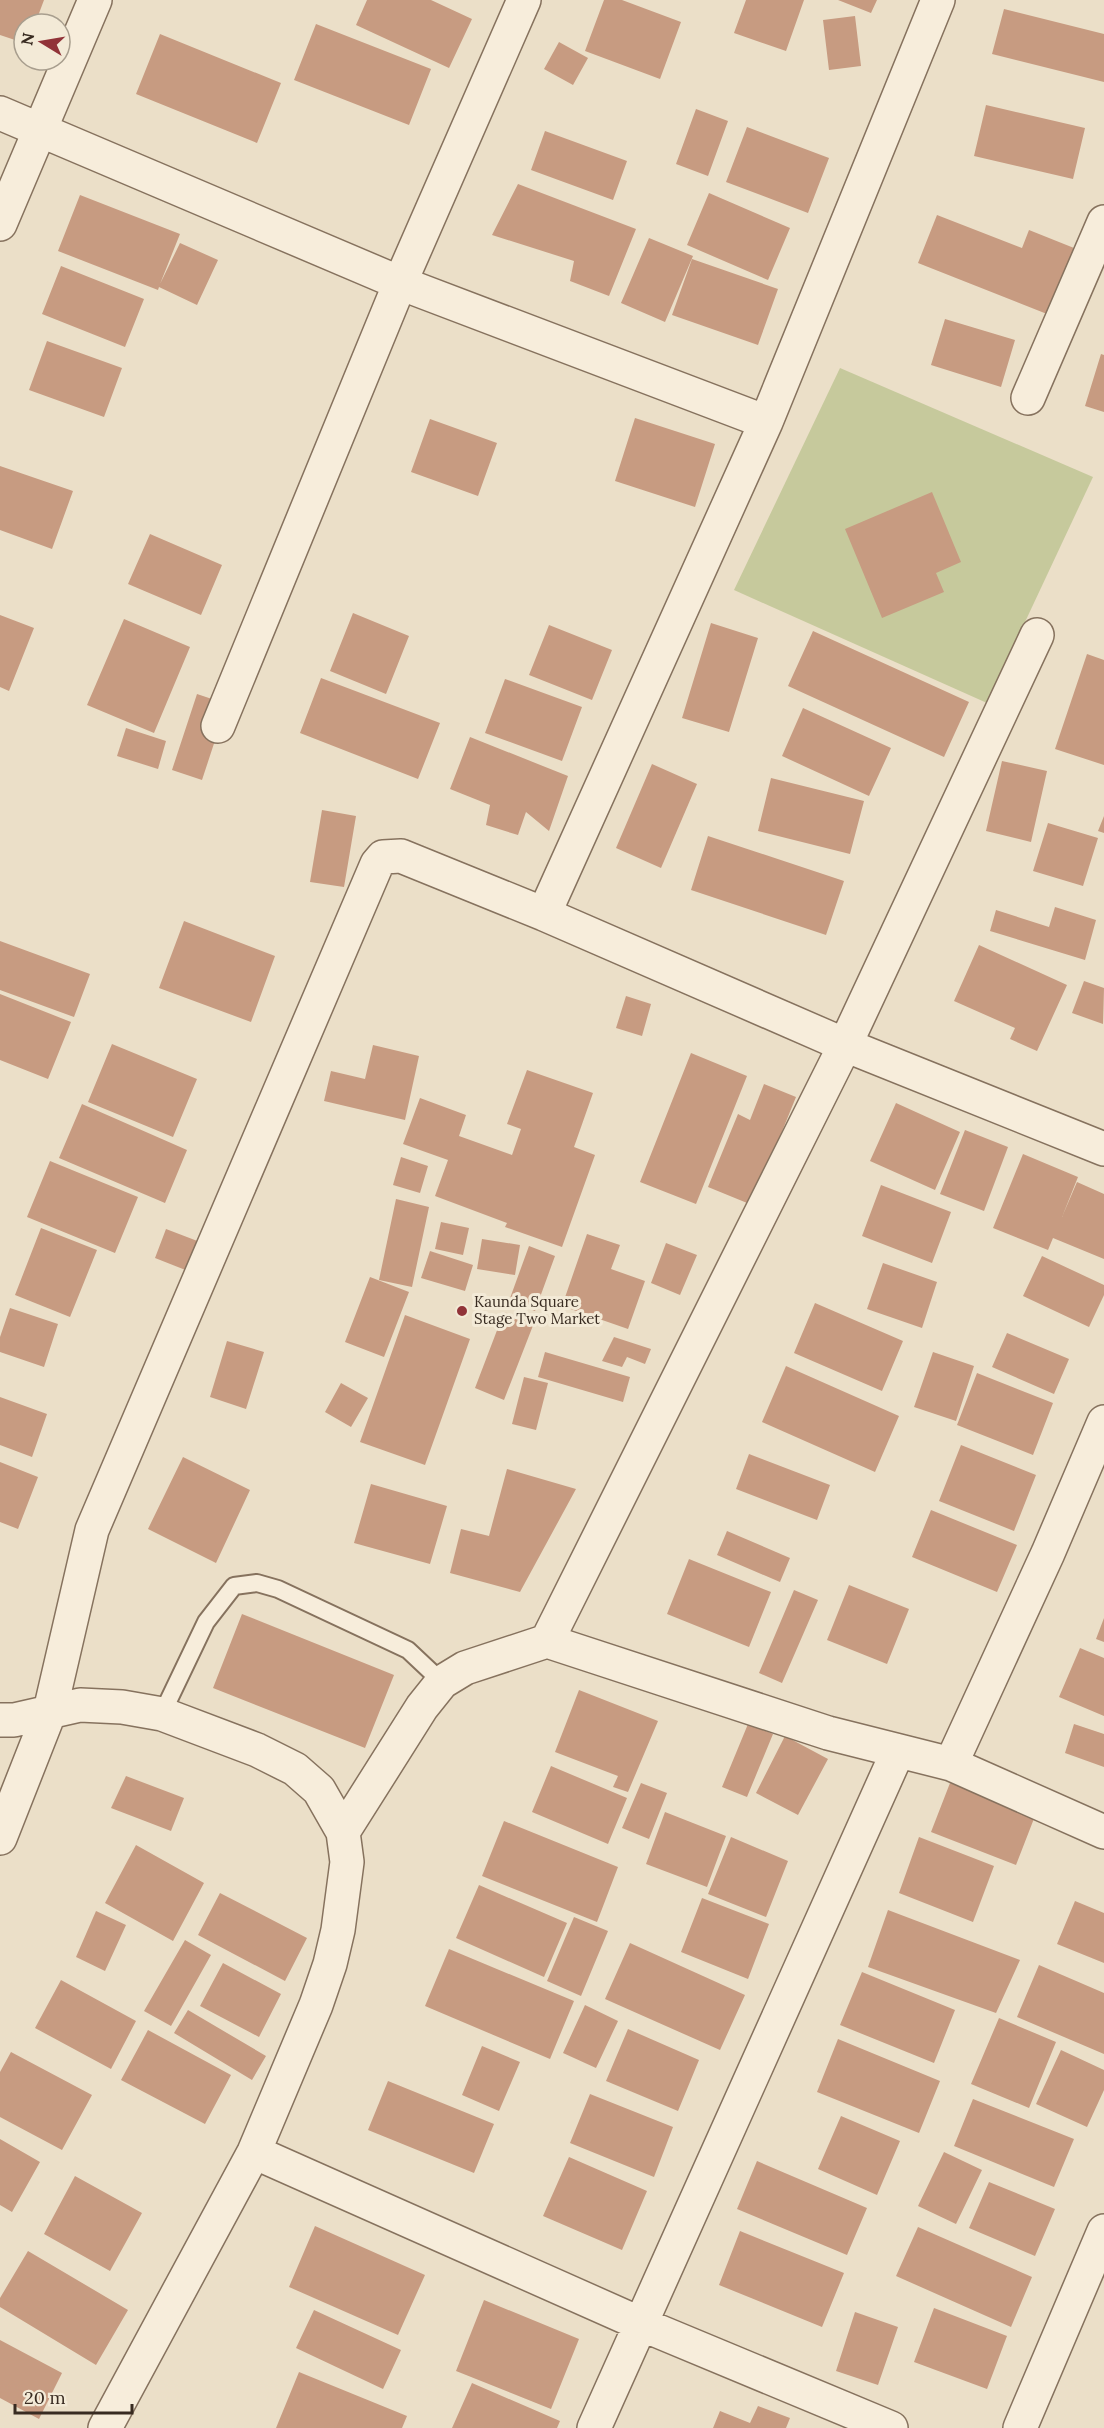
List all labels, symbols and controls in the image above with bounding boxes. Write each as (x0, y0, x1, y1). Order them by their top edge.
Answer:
north arrow (12, 12, 72, 72)
text: N (16, 31, 38, 47)
place label: Kaunda Square Stage Two Market (474, 1292, 600, 1328)
marker: Kaunda Square Stage Two Market (455, 1304, 469, 1318)
scale bar (15, 2377, 132, 2415)
text: 20 m (24, 2386, 66, 2409)

